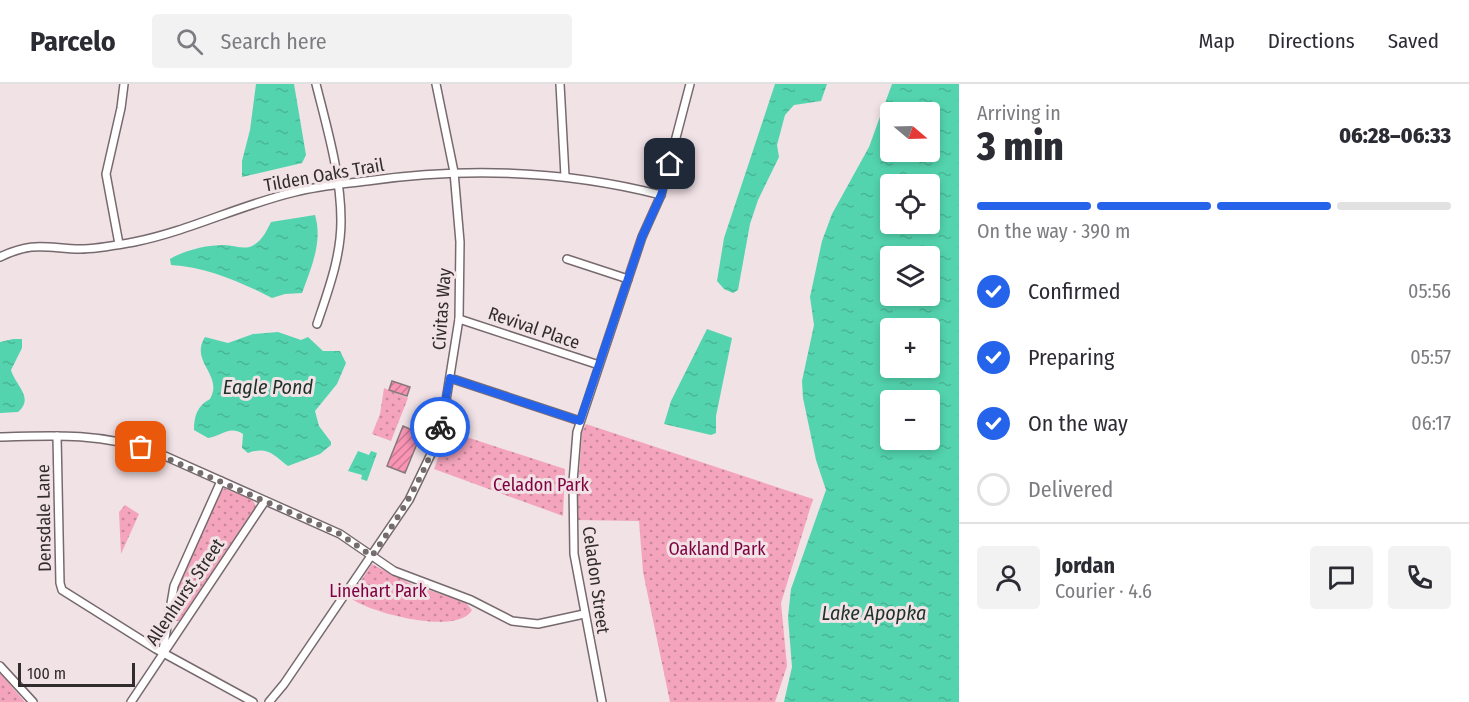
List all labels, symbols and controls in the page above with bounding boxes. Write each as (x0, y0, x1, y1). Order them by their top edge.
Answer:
search box (152, 14, 572, 68)
text: Parcelo (30, 25, 116, 58)
icon: search (173, 25, 206, 58)
text: Search here (221, 28, 327, 55)
text: Map (1198, 28, 1235, 54)
text: Directions (1268, 28, 1355, 54)
text: Saved (1388, 28, 1439, 54)
text: Arriving in (977, 101, 1061, 125)
north arrow (880, 102, 940, 162)
map controls (880, 102, 940, 450)
text: 06:28–06:33 (1339, 122, 1451, 149)
text: 3 min (977, 124, 1064, 170)
pin (644, 138, 695, 189)
icon: home (653, 147, 686, 180)
street label: Tilden Oaks Trail (262, 154, 386, 196)
button: locate (880, 174, 940, 234)
text: On the way · 390 m (977, 219, 1130, 243)
button: layers (880, 246, 940, 306)
street label: Civitas Way (428, 267, 456, 351)
icon: check (977, 275, 1010, 308)
text: Confirmed (1028, 278, 1121, 305)
text: 05:56 (1408, 279, 1451, 303)
street label: Revival Place (485, 302, 583, 354)
button: + (880, 318, 940, 378)
icon: check (977, 341, 1010, 374)
text: Preparing (1028, 344, 1114, 371)
text: 05:57 (1410, 345, 1451, 369)
water label: Eagle Pond (223, 375, 314, 399)
button: − (880, 390, 940, 450)
courier (410, 397, 470, 457)
icon: check (977, 407, 1010, 440)
text: On the way (1028, 410, 1128, 437)
icon: bike (424, 411, 457, 444)
text: 06:17 (1411, 411, 1451, 435)
pin (115, 421, 166, 472)
icon: bag (124, 430, 157, 463)
street label: Densdale Lane (32, 464, 56, 572)
park label: Celadon Park (493, 474, 590, 496)
text: Delivered (1028, 476, 1113, 503)
street label: Celadon Street (578, 525, 614, 635)
street label: Allenhurst Street (141, 534, 229, 650)
park label: Oakland Park (668, 538, 766, 560)
button: person (977, 546, 1040, 609)
button: chat (1310, 546, 1373, 609)
button: phone (1388, 546, 1451, 609)
text: Jordan (1055, 552, 1115, 579)
text: Courier · 4.6 (1055, 579, 1152, 603)
park label: Linehart Park (329, 580, 427, 602)
water label: Lake Apopka (822, 601, 926, 625)
scale bar (18, 660, 135, 688)
text: 100 m (27, 664, 66, 683)

